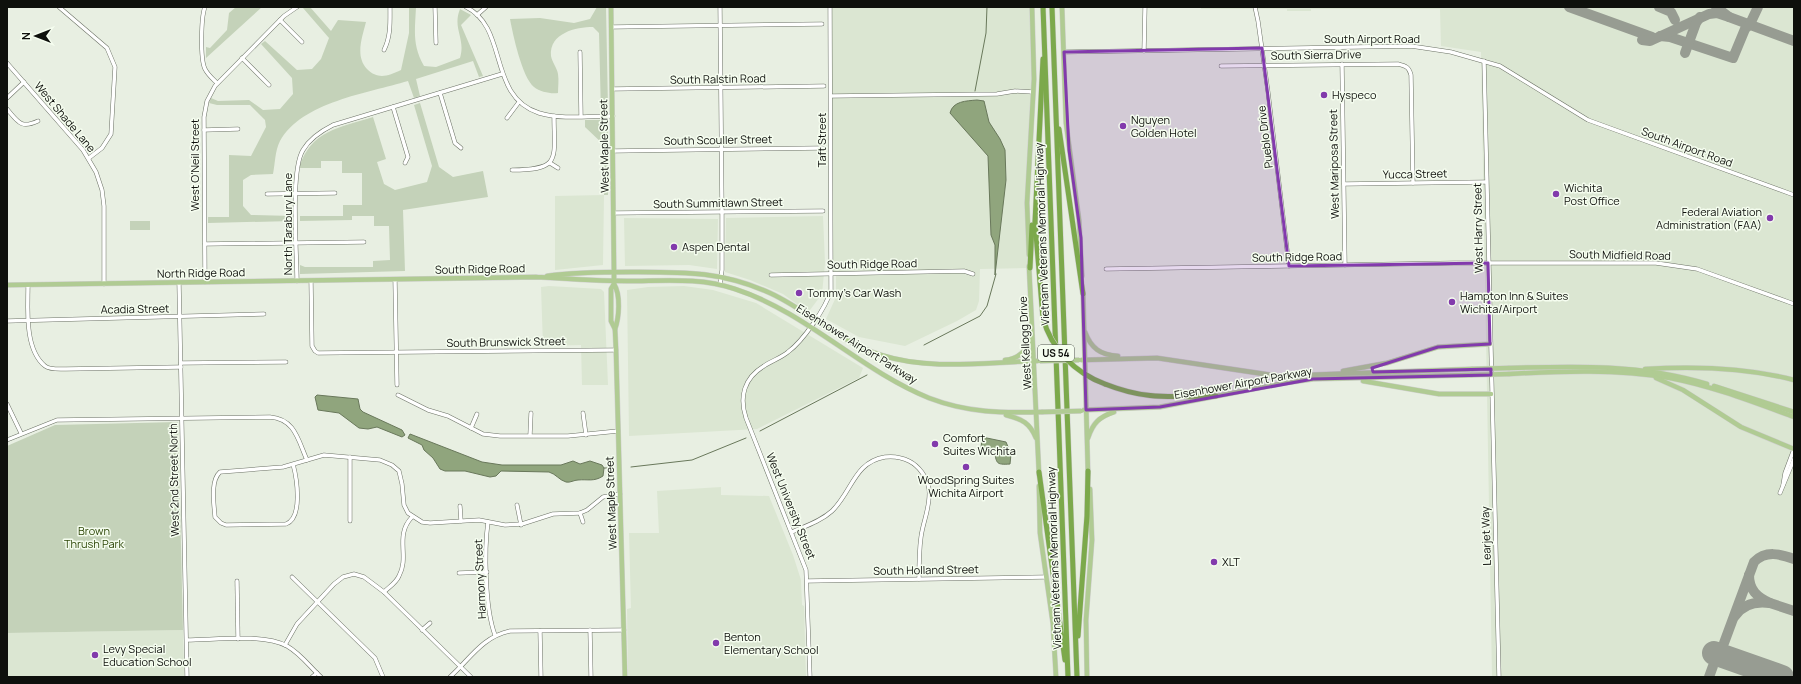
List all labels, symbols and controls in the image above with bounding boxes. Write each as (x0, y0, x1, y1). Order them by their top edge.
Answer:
north arrow (16, 16, 56, 56)
street label: South Airport Road (1324, 31, 1420, 46)
text: N (18, 32, 33, 40)
street label: South Sierra Drive (1271, 46, 1362, 63)
street label: South Ralstin Road (670, 70, 766, 87)
street label: West Shade Lane (31, 78, 100, 156)
place label: Hyspeco (1332, 87, 1377, 102)
marker: Hyspeco (1319, 90, 1329, 100)
street label: West Maple Street (595, 99, 612, 193)
street label: Pueblo Drive (1253, 104, 1276, 169)
street label: West Mariposa Street (1325, 109, 1342, 219)
place label: Nguyen Golden Hotel (1131, 112, 1197, 140)
street label: Taft Street (814, 113, 829, 167)
street label: West O'Neil Street (187, 119, 202, 211)
marker: Nguyen Golden Hotel (1118, 121, 1128, 131)
street label: South Airport Road (1639, 123, 1735, 170)
street label: South Scouller Street (663, 131, 772, 148)
street label: Vietnam Veterans Memorial Highway (1031, 142, 1052, 326)
street label: Yucca Street (1382, 165, 1448, 182)
street label: North Tarabury Lane (280, 172, 295, 275)
place label: Wichita Post Office (1564, 180, 1620, 208)
street label: West Harry Street (1469, 183, 1486, 273)
marker: Wichita Post Office (1551, 189, 1561, 199)
street label: South Summitlawn Street (653, 194, 783, 211)
place label: Federal Aviation Administration (FAA) (1656, 204, 1762, 232)
marker: Federal Aviation Administration (FAA) (1765, 213, 1775, 223)
place label: Aspen Dental (682, 239, 750, 254)
marker: Aspen Dental (669, 242, 679, 252)
street label: South Midfield Road (1569, 246, 1671, 263)
street label: South Ridge Road (1252, 248, 1342, 265)
street label: South Ridge Road (827, 255, 917, 272)
street label: South Ridge Road (435, 260, 525, 277)
street label: North Ridge Road (157, 264, 245, 281)
place label: Tommy's Car Wash (807, 285, 901, 300)
marker: Tommy's Car Wash (794, 288, 804, 298)
place label: Hampton Inn & Suites Wichita/Airport (1460, 288, 1569, 316)
street label: West Kellogg Drive (1015, 295, 1034, 390)
marker: Hampton Inn & Suites Wichita/Airport (1447, 297, 1457, 307)
street label: Acadia Street (100, 300, 170, 317)
street label: Eisenhower Airport Parkway (794, 300, 921, 387)
street label: South Brunswick Street (446, 333, 566, 350)
road number: US 54 (1038, 345, 1074, 361)
street label: Eisenhower Airport Parkway (1173, 363, 1313, 402)
street label: West 2nd Street North (165, 423, 182, 537)
place label: Comfort Suites Wichita (943, 430, 1016, 458)
marker: Comfort Suites Wichita (930, 439, 940, 449)
street label: West University Street (763, 450, 820, 561)
street label: West Maple Street (601, 456, 620, 550)
marker: WoodSpring Suites Wichita Airport (961, 462, 971, 472)
street label: Vietnam Veterans Memorial Highway (1043, 466, 1064, 650)
place label: WoodSpring Suites Wichita Airport (918, 472, 1014, 500)
street label: Learjet Way (1477, 506, 1494, 566)
park label: Brown Thrush Park (64, 523, 125, 551)
street label: Harmony Street (470, 539, 489, 619)
place label: XLT (1222, 554, 1240, 569)
marker: XLT (1209, 557, 1219, 567)
street label: South Holland Street (873, 561, 979, 578)
place label: Benton Elementary School (724, 629, 819, 657)
marker: Benton Elementary School (711, 638, 721, 648)
place label: Levy Special Education School (103, 641, 192, 669)
marker: Levy Special Education School (90, 650, 100, 660)

